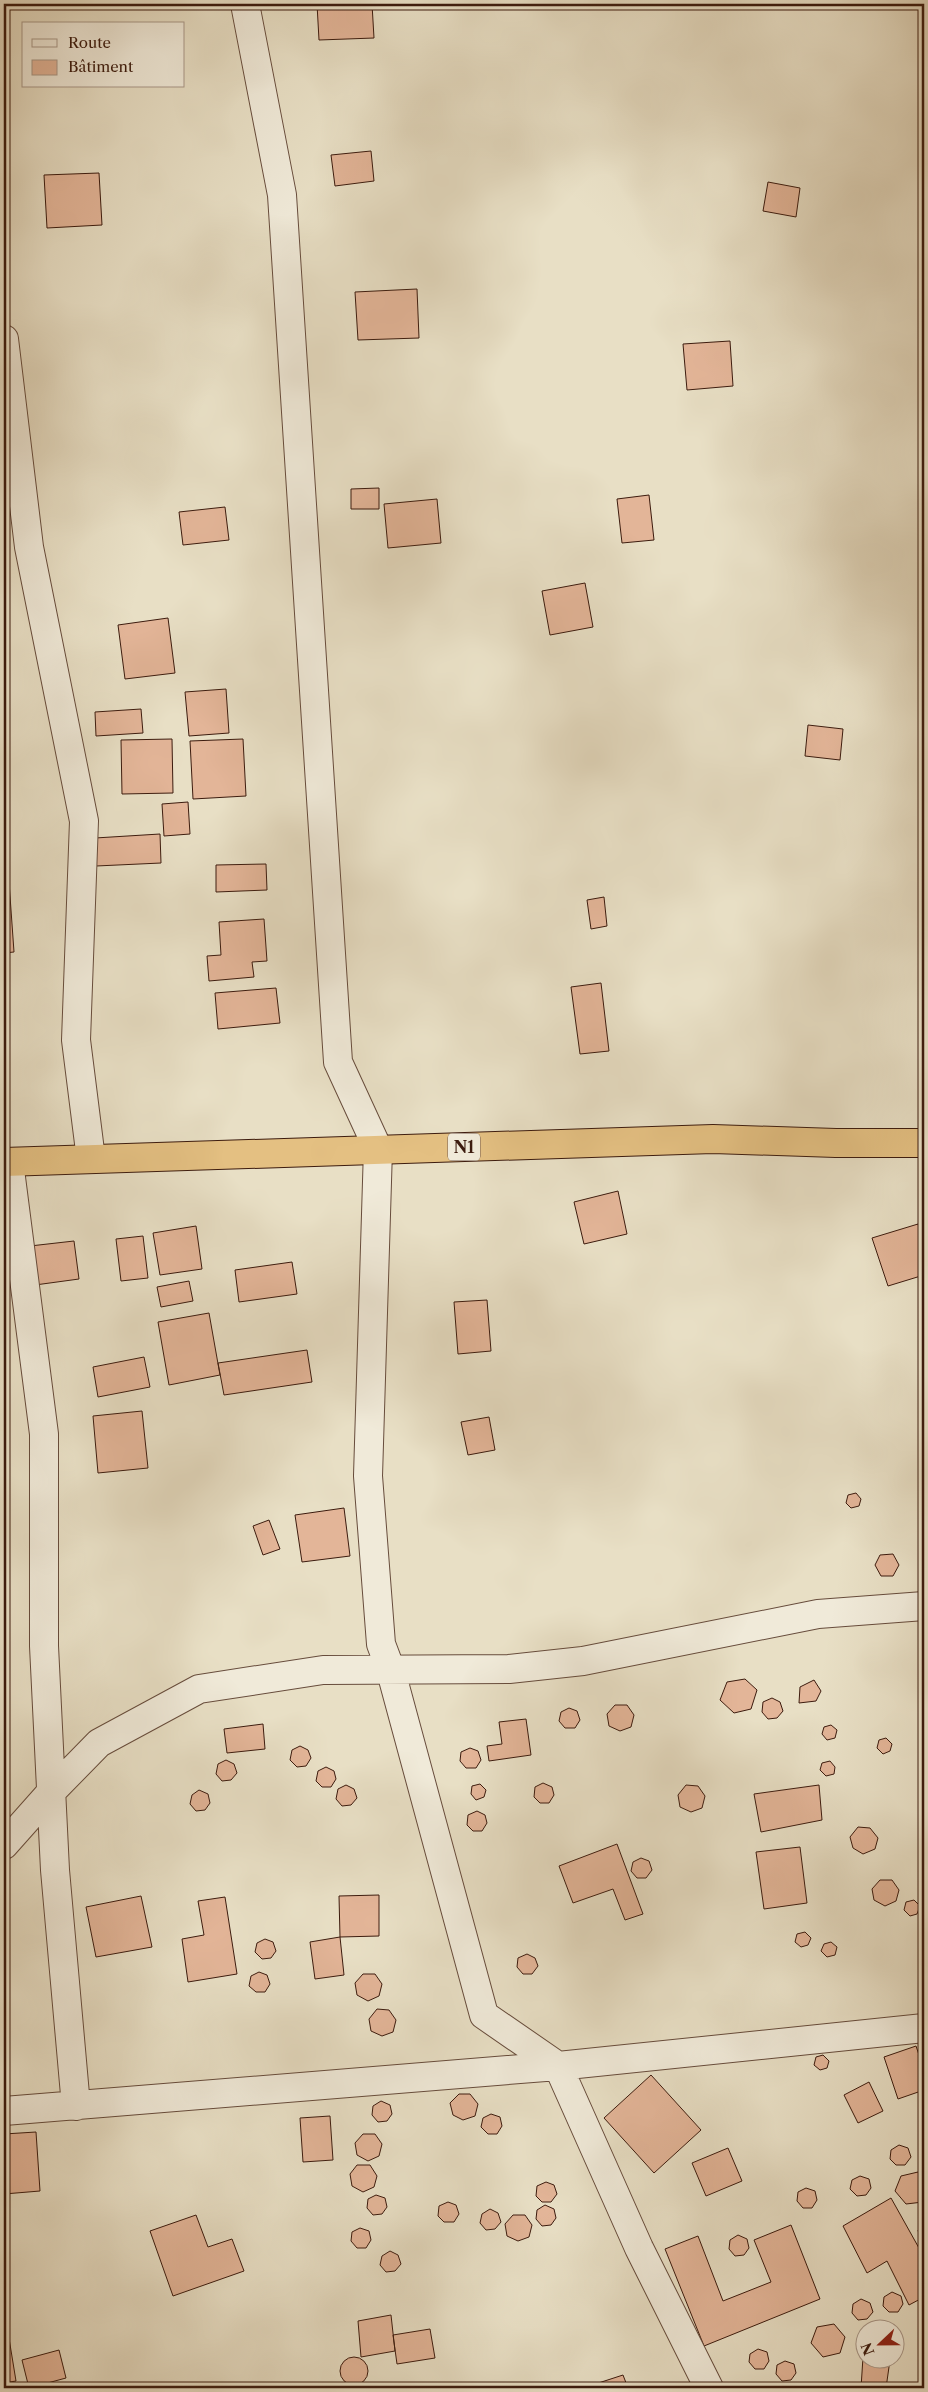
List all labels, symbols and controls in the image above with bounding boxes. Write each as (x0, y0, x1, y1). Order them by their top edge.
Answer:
legend (22, 22, 185, 88)
text: Route (68, 33, 111, 52)
text: Bâtiment (68, 57, 134, 76)
road number: N1 (448, 1134, 480, 1160)
north arrow (856, 2320, 906, 2370)
text: N (857, 2340, 879, 2358)

